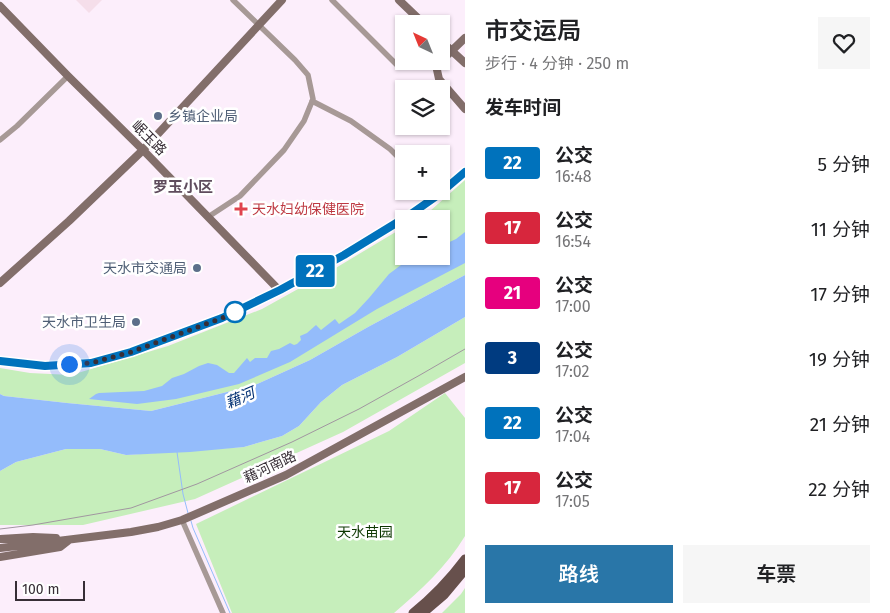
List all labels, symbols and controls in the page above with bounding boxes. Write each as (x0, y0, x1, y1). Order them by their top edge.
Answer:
north arrow (395, 15, 450, 70)
map controls (395, 15, 450, 265)
text: 市交运局 (485, 17, 581, 45)
button: heart (818, 17, 870, 69)
text: 步行 · 4 分钟 · 250 m (485, 54, 629, 73)
button: layers (395, 80, 450, 135)
text: 发车时间 (485, 96, 561, 119)
place label: 乡镇企业局 (168, 108, 238, 125)
marker: 乡镇企业局 (152, 110, 164, 122)
street label: 岷玉路 (128, 117, 170, 159)
text: 公交 (555, 144, 593, 167)
button: + (395, 145, 450, 200)
text: 22 (503, 152, 522, 174)
text: 5 分钟 (817, 153, 870, 176)
text: 16:48 (555, 167, 592, 186)
district label: 罗玉小区 (153, 178, 213, 196)
place label: 天水妇幼保健医院 (252, 201, 364, 218)
marker: 天水妇幼保健医院 (234, 202, 248, 216)
text: 公交 (555, 209, 593, 232)
button: − (395, 210, 450, 265)
text: 17 (504, 217, 521, 239)
text: 11 分钟 (811, 218, 870, 241)
text: 16:54 (555, 232, 591, 251)
line badge: 22 (292, 255, 338, 287)
place label: 天水市交通局 (103, 260, 187, 277)
text: 22 (306, 260, 324, 282)
marker: 天水市交通局 (191, 262, 203, 274)
text: 公交 (555, 274, 593, 297)
text: 21 (504, 282, 521, 304)
text: 17 分钟 (810, 283, 870, 306)
text: 17:00 (555, 297, 591, 316)
unlabelled marker (224, 301, 246, 323)
place label: 天水市卫生局 (42, 314, 126, 331)
marker: 天水市卫生局 (130, 316, 142, 328)
text: 公交 (555, 339, 593, 362)
text: 3 (508, 347, 517, 369)
text: 19 分钟 (809, 348, 870, 371)
your location (57, 352, 82, 377)
text: 17:02 (555, 362, 590, 381)
water label: 藉河 (223, 383, 260, 412)
text: 公交 (555, 404, 593, 427)
text: 22 (503, 412, 522, 434)
text: 21 分钟 (810, 413, 870, 436)
text: 17:04 (555, 427, 590, 446)
street label: 藉河南路 (241, 447, 299, 487)
text: 公交 (555, 469, 593, 492)
text: 17 (504, 477, 521, 499)
text: 22 分钟 (808, 478, 870, 501)
text: 17:05 (555, 492, 590, 511)
park label: 天水苗园 (337, 524, 393, 541)
button: 路线 (485, 545, 673, 603)
button: 车票 (683, 545, 870, 603)
scale bar (15, 578, 85, 601)
text: 100 m (22, 581, 59, 598)

